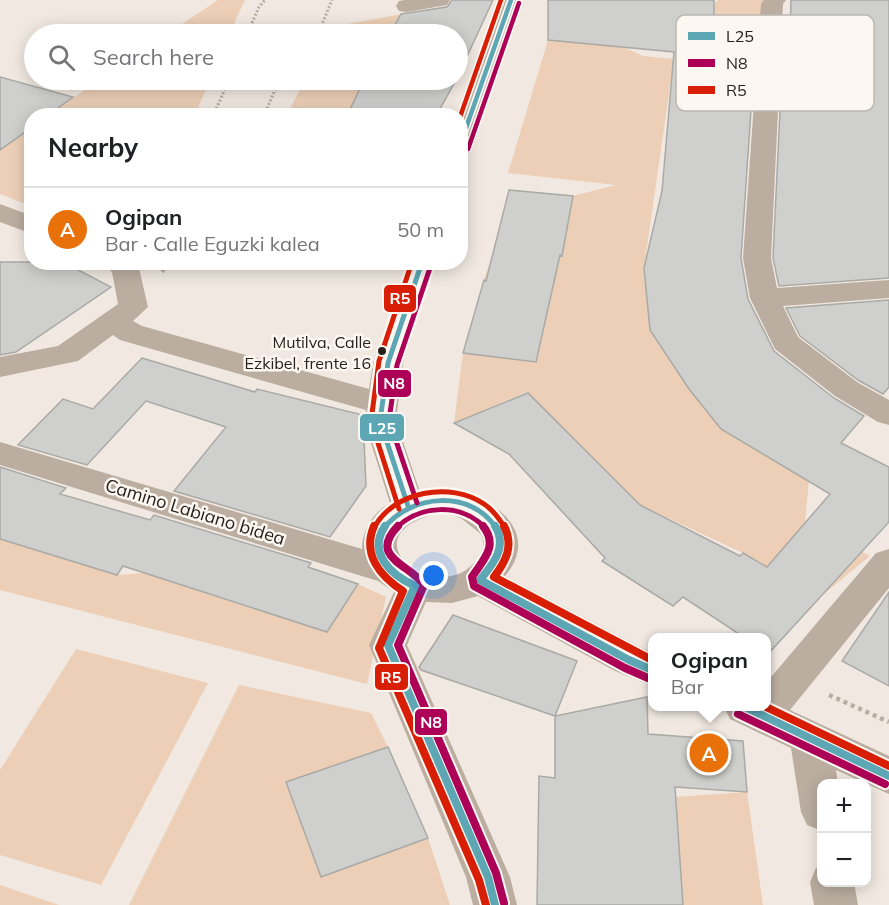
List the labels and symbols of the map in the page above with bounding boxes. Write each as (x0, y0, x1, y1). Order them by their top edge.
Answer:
legend (676, 15, 874, 111)
text: L25 (726, 26, 754, 46)
text: N8 (726, 53, 748, 73)
text: R5 (726, 80, 747, 100)
line badge: R5 (383, 284, 417, 313)
text: R5 (390, 288, 411, 308)
place label: Mutilva, Calle Ezkibel, frente 16 (245, 332, 371, 373)
marker: Mutilva, Calle Ezkibel, frente 16 (376, 345, 388, 357)
line badge: N8 (377, 369, 412, 398)
text: N8 (383, 373, 405, 393)
line badge: L25 (359, 413, 405, 442)
text: L25 (368, 418, 396, 438)
street label: Camino Labiano bidea (102, 473, 288, 550)
your location (419, 561, 448, 590)
line badge: R5 (374, 663, 409, 691)
text: R5 (381, 667, 402, 687)
line badge: N8 (414, 708, 448, 736)
text: N8 (420, 712, 442, 732)
pin: A (690, 730, 728, 776)

